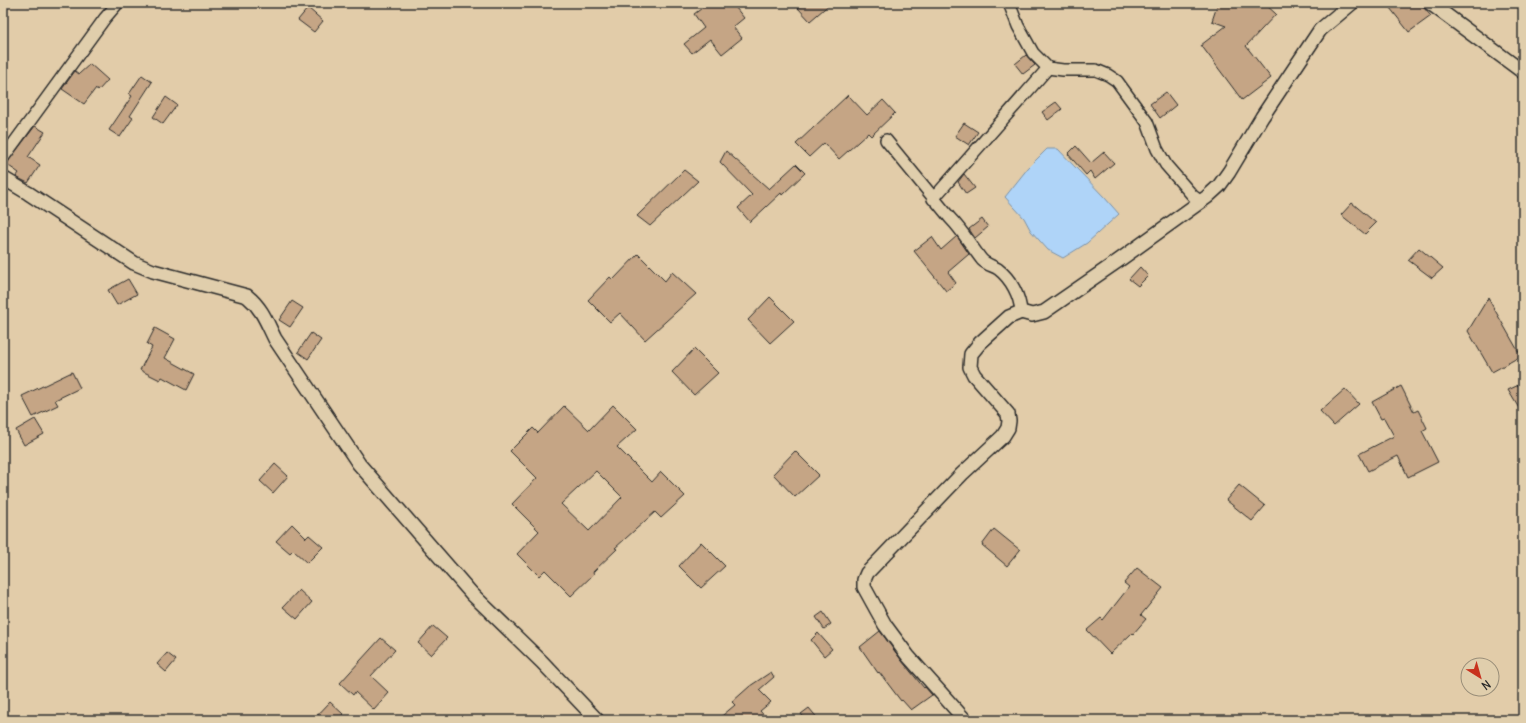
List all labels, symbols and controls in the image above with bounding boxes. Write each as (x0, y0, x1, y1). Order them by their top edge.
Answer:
north arrow (1460, 657, 1500, 697)
text: N (1479, 677, 1493, 693)

